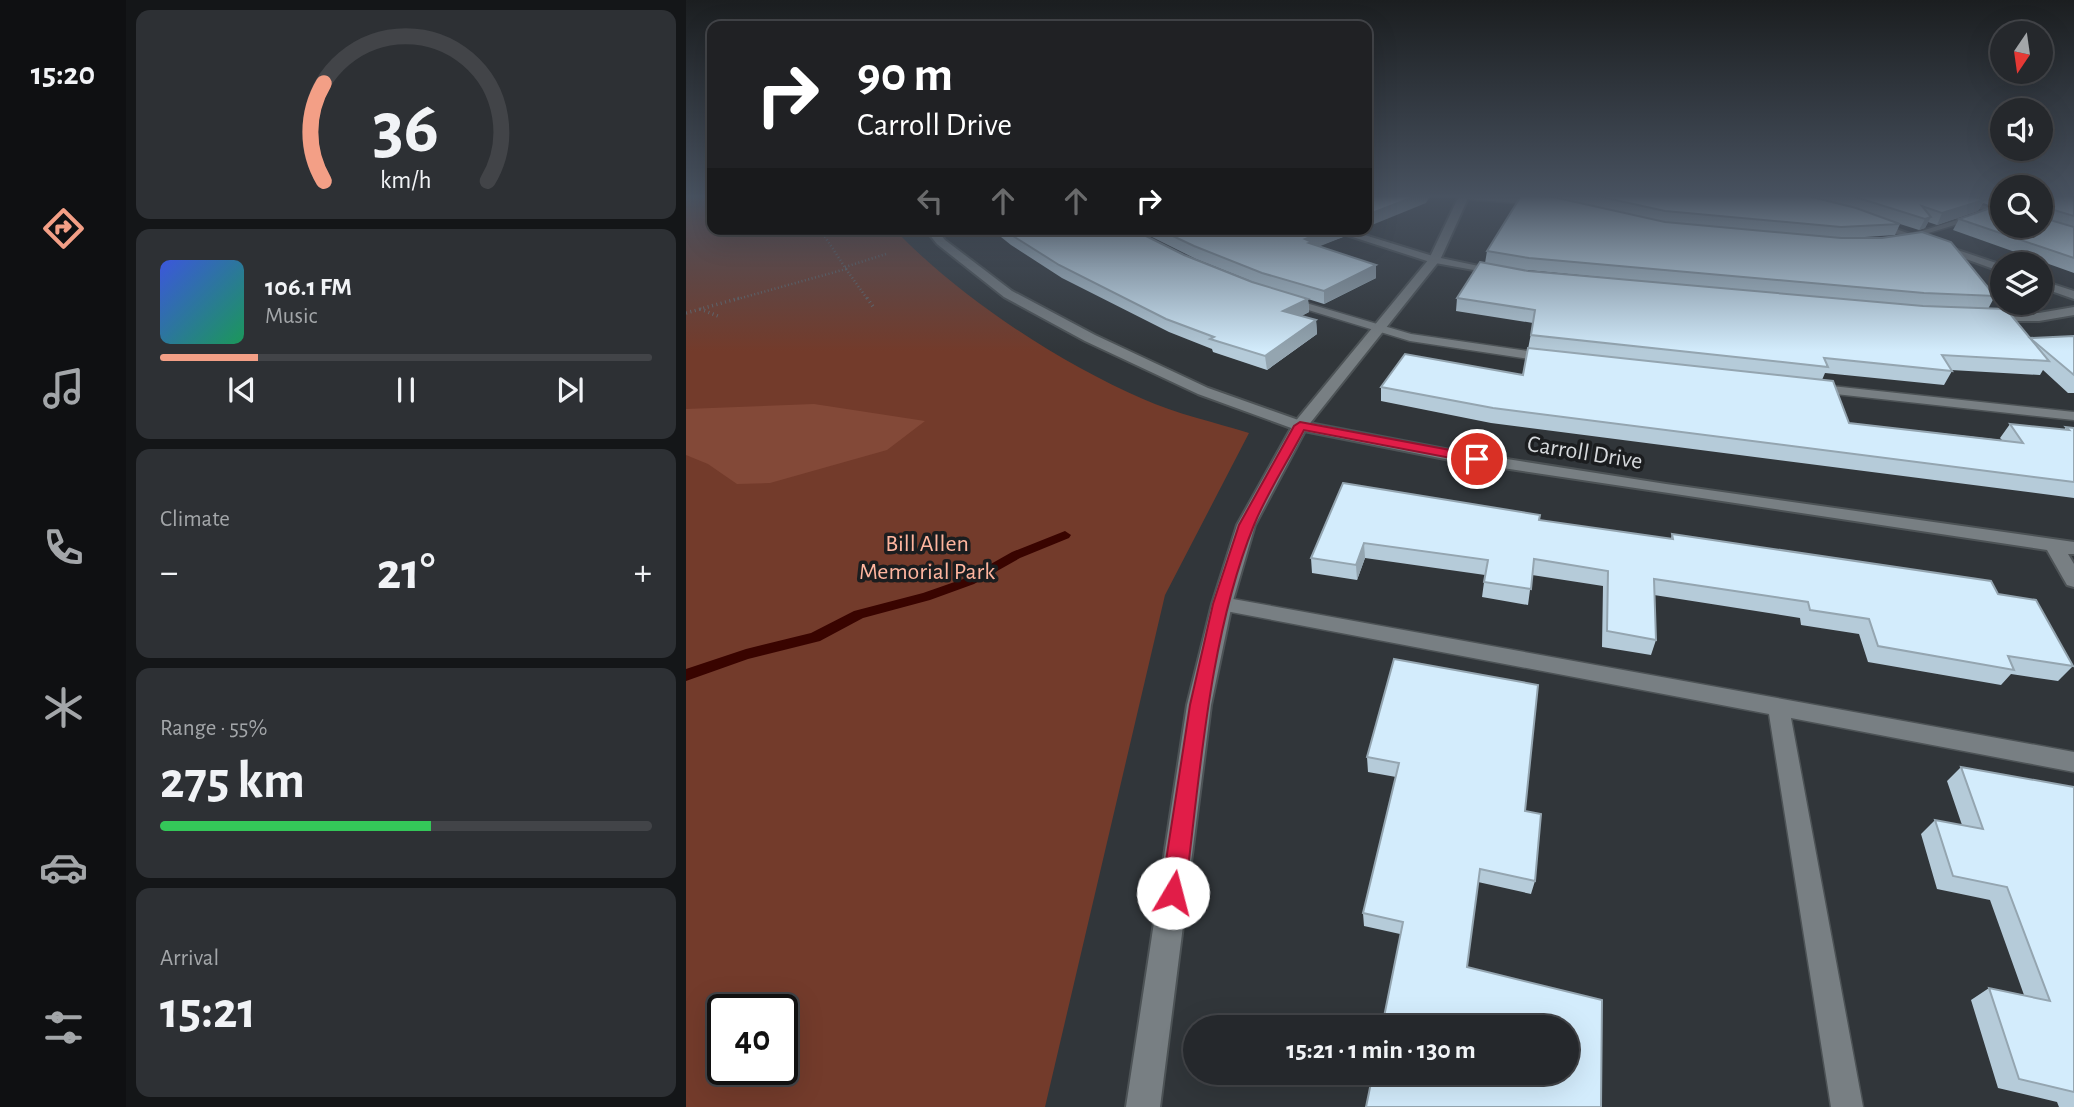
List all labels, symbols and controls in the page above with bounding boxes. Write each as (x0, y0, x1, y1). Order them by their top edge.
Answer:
north arrow (1990, 21, 2053, 84)
map controls (1990, 21, 2053, 315)
icon: right (742, 49, 833, 140)
text: 90 m (857, 51, 953, 100)
text: 15:20 (31, 58, 95, 90)
text: 36 (373, 93, 439, 166)
button: sound (1990, 98, 2053, 161)
text: Carroll Drive (857, 109, 1012, 141)
text: km/h (380, 168, 432, 193)
button: search (1990, 175, 2053, 238)
icon: left (911, 182, 949, 220)
icon: ahead (984, 182, 1022, 220)
icon: ahead (1057, 182, 1095, 220)
icon: right (1130, 182, 1168, 220)
icon: directions (39, 204, 88, 253)
button: layers (1990, 252, 2053, 315)
text: 106.1 FM (265, 274, 352, 300)
text: Music (265, 305, 317, 328)
icon: music (39, 364, 88, 413)
icon: previous (223, 371, 261, 409)
icon: pause (387, 371, 425, 409)
icon: next (551, 371, 589, 409)
pin (1447, 429, 1507, 489)
street label: Carroll Drive (1526, 432, 1644, 474)
icon: arrive (1458, 440, 1496, 478)
text: Climate (160, 508, 230, 531)
icon: phone (39, 523, 88, 572)
park label: Bill Allen Memorial Park (859, 532, 995, 584)
text: 21° (377, 546, 435, 598)
text: − (160, 554, 178, 592)
text: + (634, 554, 652, 592)
icon: climate (39, 683, 88, 732)
text: Range · 55% (160, 717, 267, 740)
text: 275 km (160, 755, 305, 807)
icon: car (39, 843, 88, 892)
position arrow (1136, 856, 1210, 930)
text: Arrival (160, 947, 219, 970)
text: 15:21 (160, 985, 256, 1037)
speed limit sign: 40 (707, 994, 798, 1085)
icon: filters (39, 1003, 88, 1052)
text: 15:21 · 1 min · 130 m (1286, 1037, 1476, 1063)

